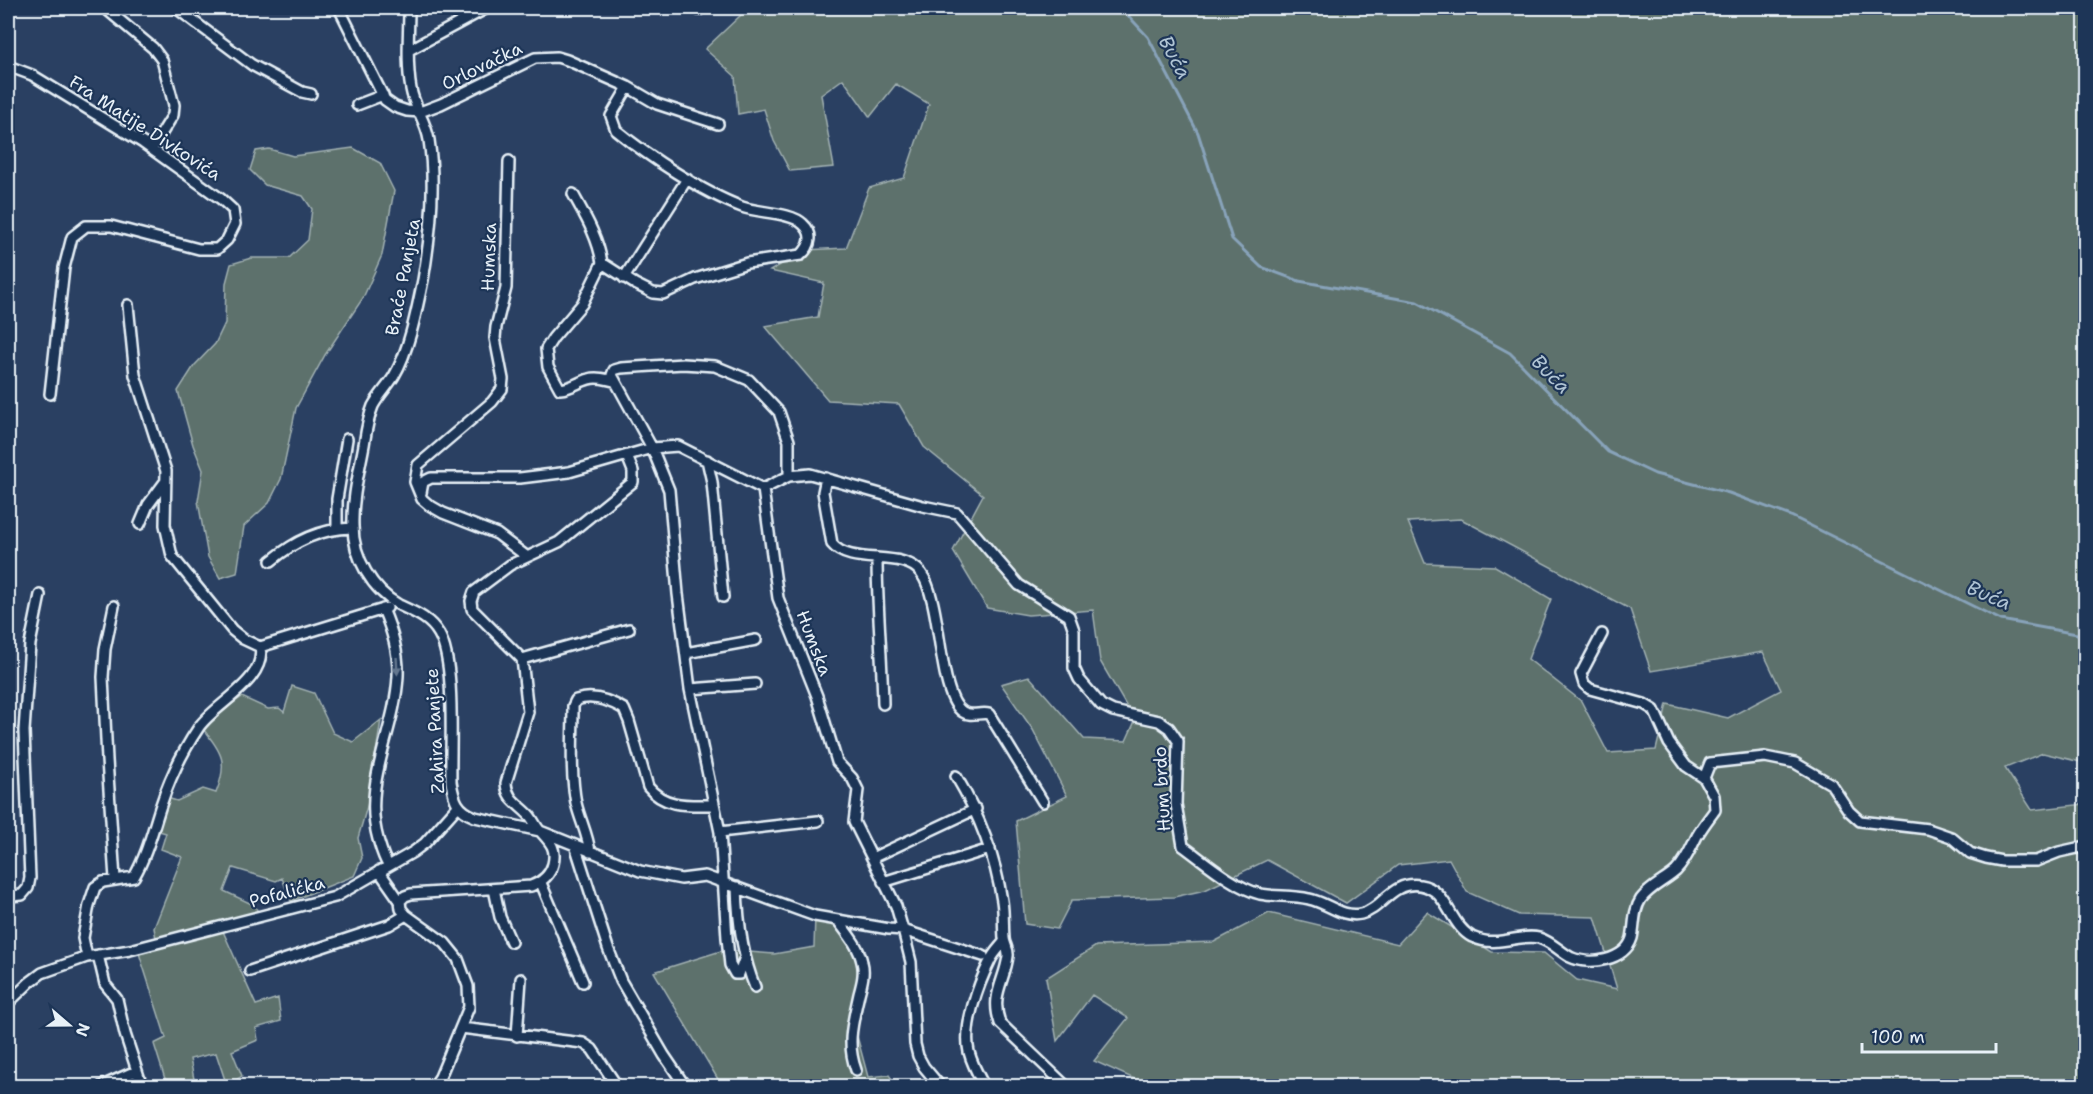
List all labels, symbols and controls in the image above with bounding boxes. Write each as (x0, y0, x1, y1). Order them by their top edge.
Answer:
water label: Buća (1153, 31, 1197, 83)
street label: Orlovačka (438, 36, 526, 96)
street label: Fra Matije Divkovića (64, 70, 226, 186)
street label: Braće Panjeta (380, 216, 426, 338)
street label: Humska (476, 222, 502, 292)
water label: Buća (1526, 349, 1576, 399)
water label: Buća (1963, 574, 2015, 616)
street label: Humska (791, 607, 837, 679)
one-way arrow (393, 656, 402, 675)
street label: Zahira Panjete (420, 668, 450, 794)
street label: Hum brdo (1148, 746, 1176, 832)
street label: Pofalićka (247, 870, 327, 914)
north arrow (39, 995, 99, 1055)
scale bar (1862, 1016, 1996, 1054)
text: N (71, 1020, 95, 1040)
text: 100 m (1871, 1025, 1925, 1049)

